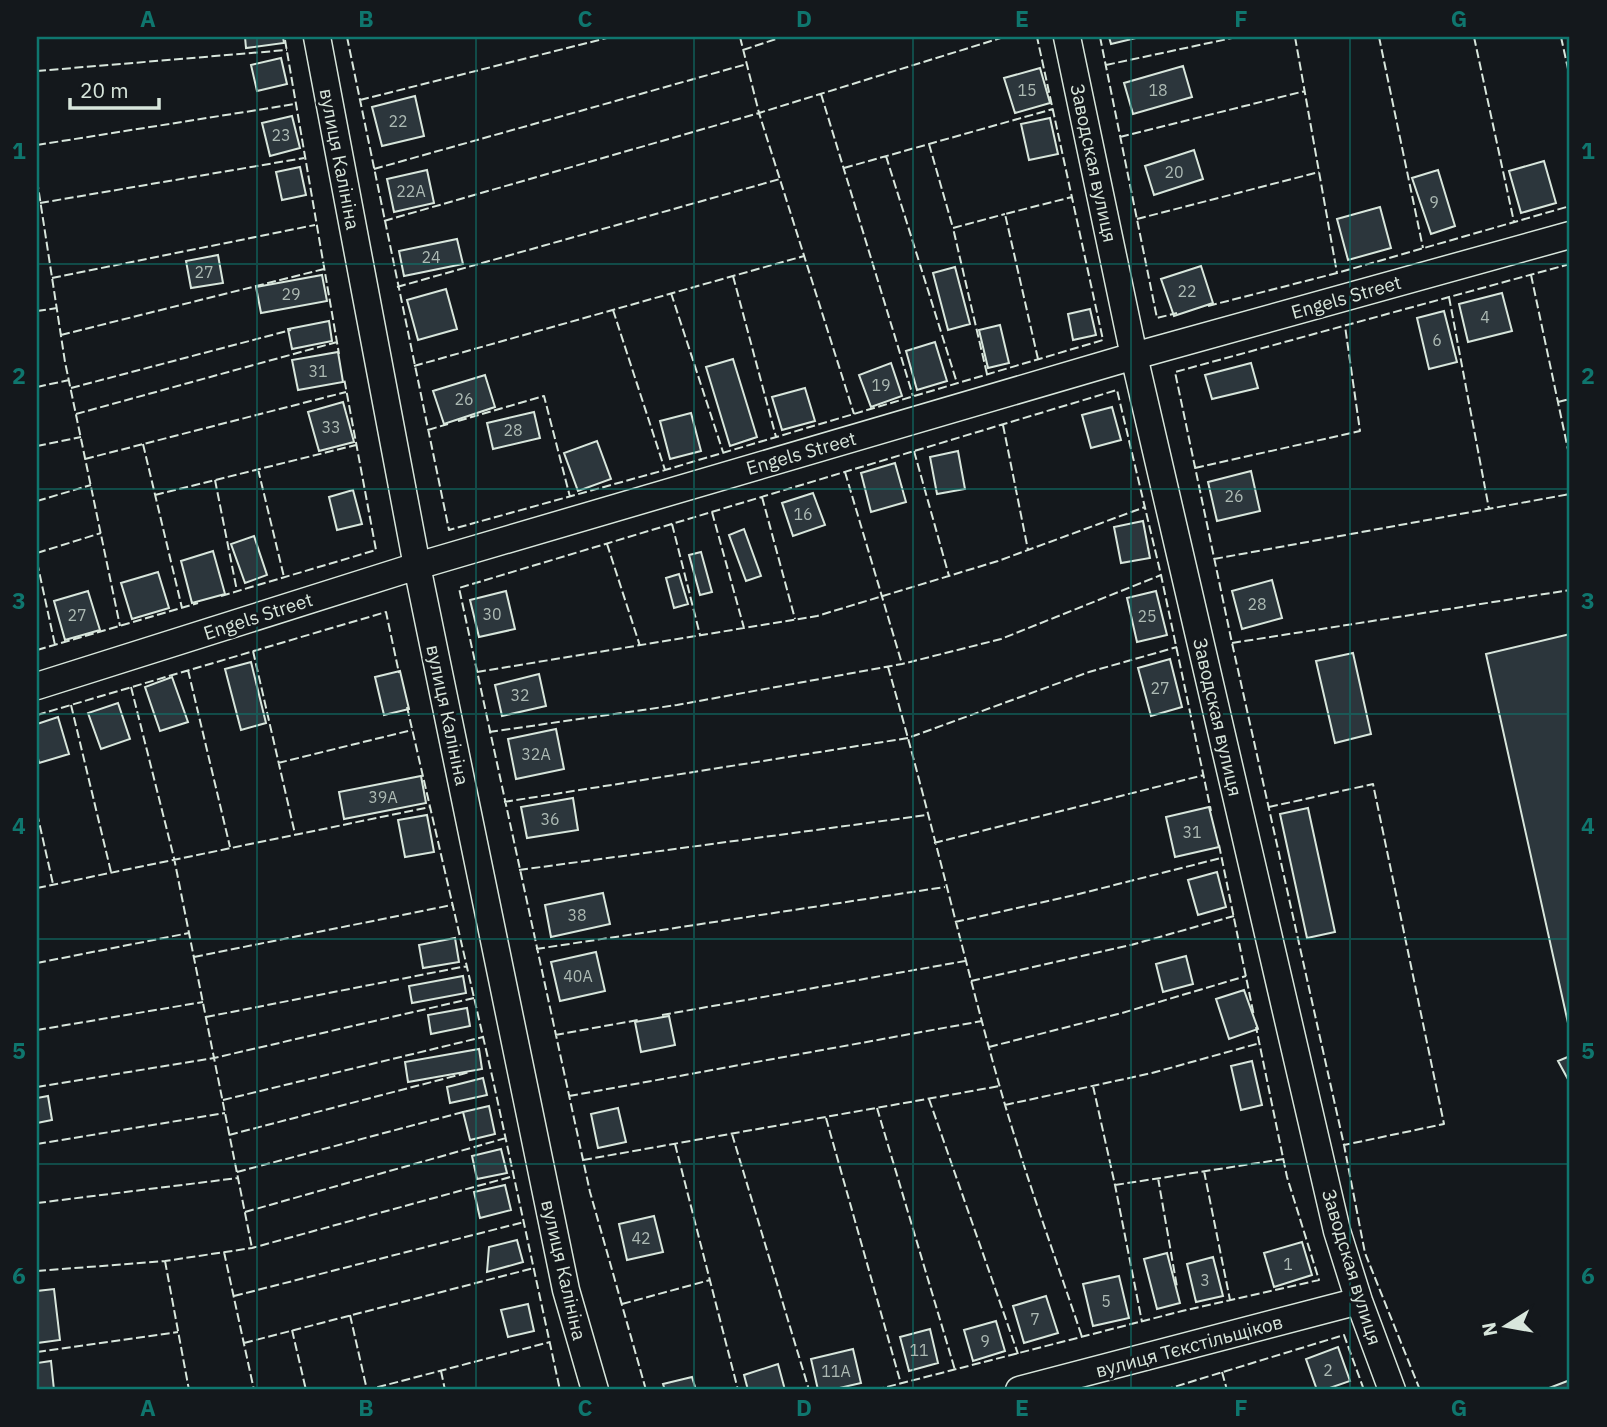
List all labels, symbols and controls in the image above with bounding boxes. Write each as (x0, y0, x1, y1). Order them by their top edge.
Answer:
text: A (140, 3, 156, 33)
text: B (358, 3, 374, 33)
text: C (578, 3, 593, 33)
text: D (796, 3, 812, 33)
text: E (1015, 3, 1029, 33)
text: F (1234, 3, 1248, 33)
text: G (1451, 3, 1467, 33)
scale bar (70, 66, 159, 110)
text: 20 m (80, 76, 129, 104)
house number: 15 (1017, 80, 1037, 100)
house number: 18 (1148, 80, 1168, 100)
street label: Заводская вулиця (1065, 81, 1123, 245)
street label: вулиця Калініна (315, 86, 365, 232)
house number: 22 (388, 111, 408, 131)
house number: 23 (271, 125, 291, 145)
text: 1 (12, 135, 26, 165)
text: 1 (1581, 135, 1595, 165)
house number: 20 (1164, 162, 1184, 182)
house number: 22А (396, 181, 426, 201)
house number: 9 (1429, 192, 1439, 212)
house number: 24 (421, 247, 441, 267)
house number: 27 (194, 262, 214, 282)
street label: Engels Street (1288, 270, 1404, 324)
house number: 22 (1177, 281, 1197, 301)
house number: 29 (281, 284, 301, 304)
house number: 4 (1480, 307, 1490, 327)
house number: 6 (1432, 330, 1442, 350)
text: 2 (12, 360, 26, 390)
text: 2 (1581, 360, 1595, 390)
house number: 31 (308, 361, 328, 381)
house number: 19 (871, 375, 891, 395)
house number: 26 (454, 389, 474, 409)
house number: 33 (321, 417, 341, 437)
house number: 28 (503, 420, 523, 440)
street label: Engels Street (743, 426, 859, 480)
house number: 26 (1224, 486, 1244, 506)
house number: 16 (793, 504, 813, 524)
text: 3 (12, 585, 26, 615)
text: 3 (1581, 585, 1595, 615)
street label: Engels Street (200, 587, 316, 645)
house number: 28 (1247, 594, 1267, 614)
house number: 30 (482, 604, 502, 624)
house number: 27 (67, 605, 87, 625)
house number: 25 (1137, 606, 1157, 626)
street label: Заводская вулиця (1188, 636, 1248, 798)
street label: вулиця Калініна (421, 642, 475, 788)
house number: 27 (1150, 678, 1170, 698)
house number: 32 (510, 685, 530, 705)
house number: 32А (521, 744, 551, 764)
house number: 39А (368, 787, 398, 807)
house number: 36 (540, 809, 560, 829)
text: 4 (12, 810, 26, 840)
text: 4 (1581, 810, 1595, 840)
house number: 31 (1182, 822, 1202, 842)
house number: 38 (567, 905, 587, 925)
house number: 40А (563, 966, 593, 986)
text: 5 (12, 1035, 26, 1065)
text: 5 (1581, 1035, 1595, 1065)
street label: Заводская вулиця (1317, 1186, 1387, 1348)
street label: вулиця Калініна (536, 1198, 592, 1342)
house number: 42 (631, 1228, 651, 1248)
house number: 1 (1283, 1254, 1293, 1274)
text: 6 (12, 1260, 26, 1290)
text: 6 (1581, 1260, 1595, 1290)
house number: 3 (1200, 1270, 1210, 1290)
north arrow (1470, 1290, 1540, 1360)
house number: 5 (1101, 1291, 1111, 1311)
house number: 7 (1030, 1309, 1040, 1329)
street label: вулиця Тєкстільщіков (1093, 1309, 1285, 1383)
text: N (1476, 1320, 1502, 1338)
house number: 9 (980, 1331, 990, 1351)
house number: 11 (909, 1340, 929, 1360)
house number: 2 (1323, 1360, 1333, 1380)
house number: 11А (821, 1361, 851, 1381)
text: A (140, 1392, 156, 1422)
text: B (358, 1392, 374, 1422)
text: C (578, 1392, 593, 1422)
text: D (796, 1392, 812, 1422)
text: E (1015, 1392, 1029, 1422)
text: F (1234, 1392, 1248, 1422)
text: G (1451, 1392, 1467, 1422)

